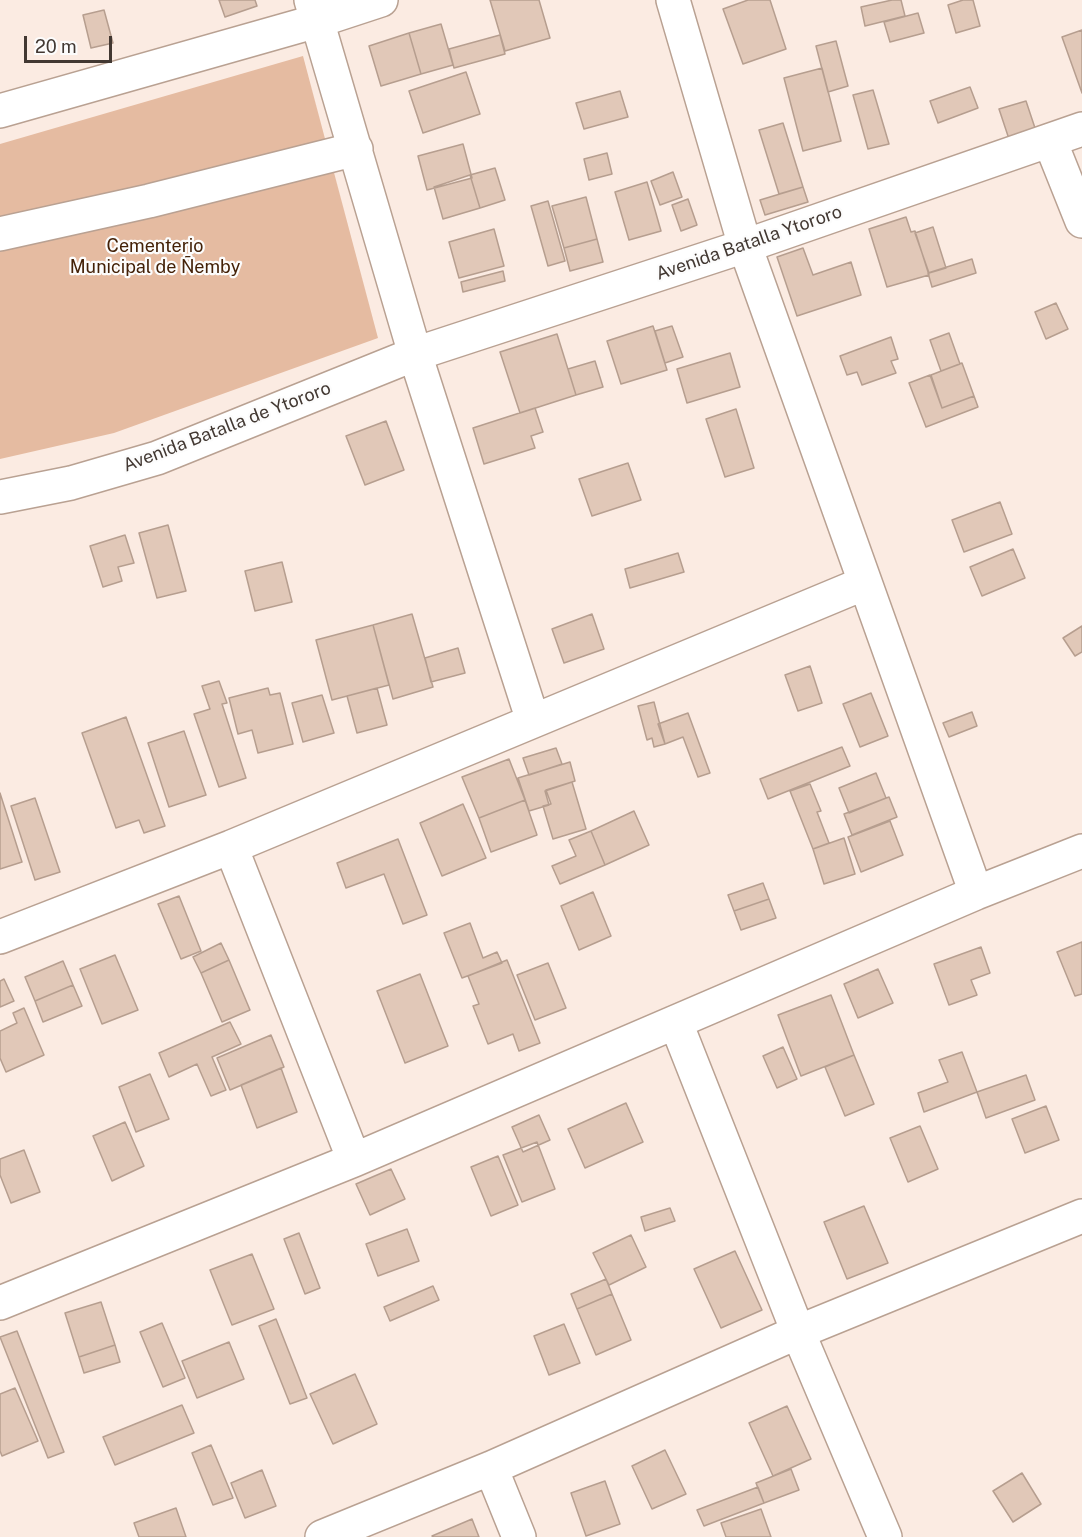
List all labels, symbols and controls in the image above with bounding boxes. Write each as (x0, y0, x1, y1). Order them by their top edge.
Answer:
scale bar (27, 24, 116, 62)
text: 20 m (35, 36, 77, 57)
street label: Avenida Batalla Ytororo (653, 201, 845, 285)
park label: Cementerio Municipal de Ñemby (70, 235, 240, 278)
street label: Avenida Batalla de Ytororo (120, 377, 334, 477)

